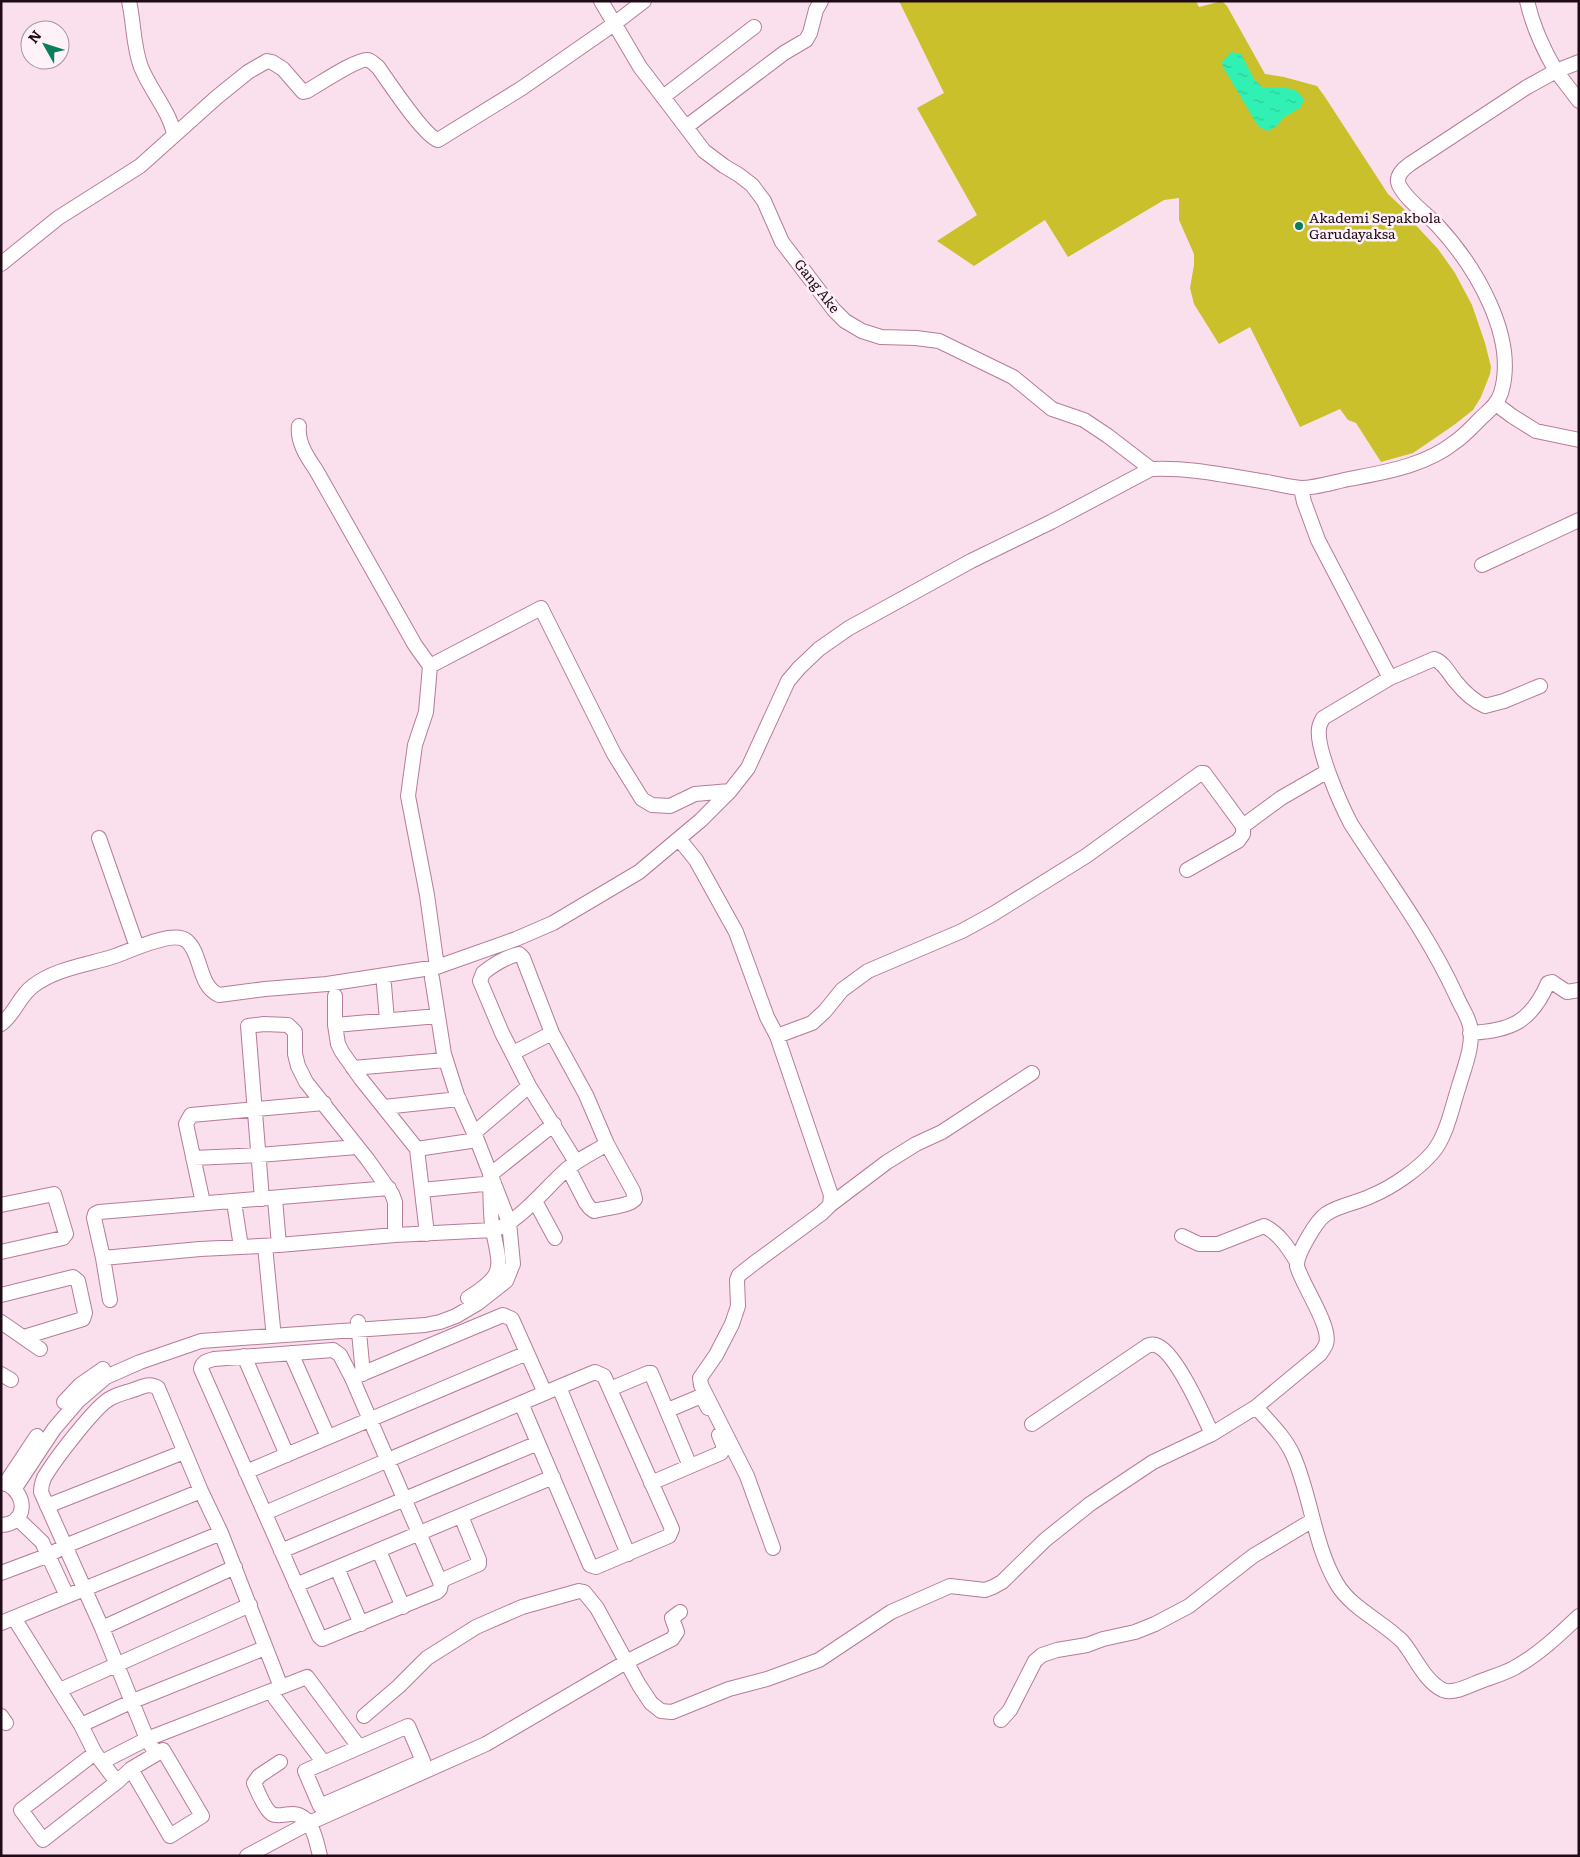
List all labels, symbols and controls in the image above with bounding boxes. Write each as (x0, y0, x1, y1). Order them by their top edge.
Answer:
north arrow (20, 20, 70, 70)
text: N (23, 25, 46, 47)
place label: Akademi Sepakbola Garudayaksa (1309, 207, 1441, 243)
marker: Akademi Sepakbola Garudayaksa (1293, 220, 1305, 232)
street label: Gang Ake (790, 254, 845, 317)

